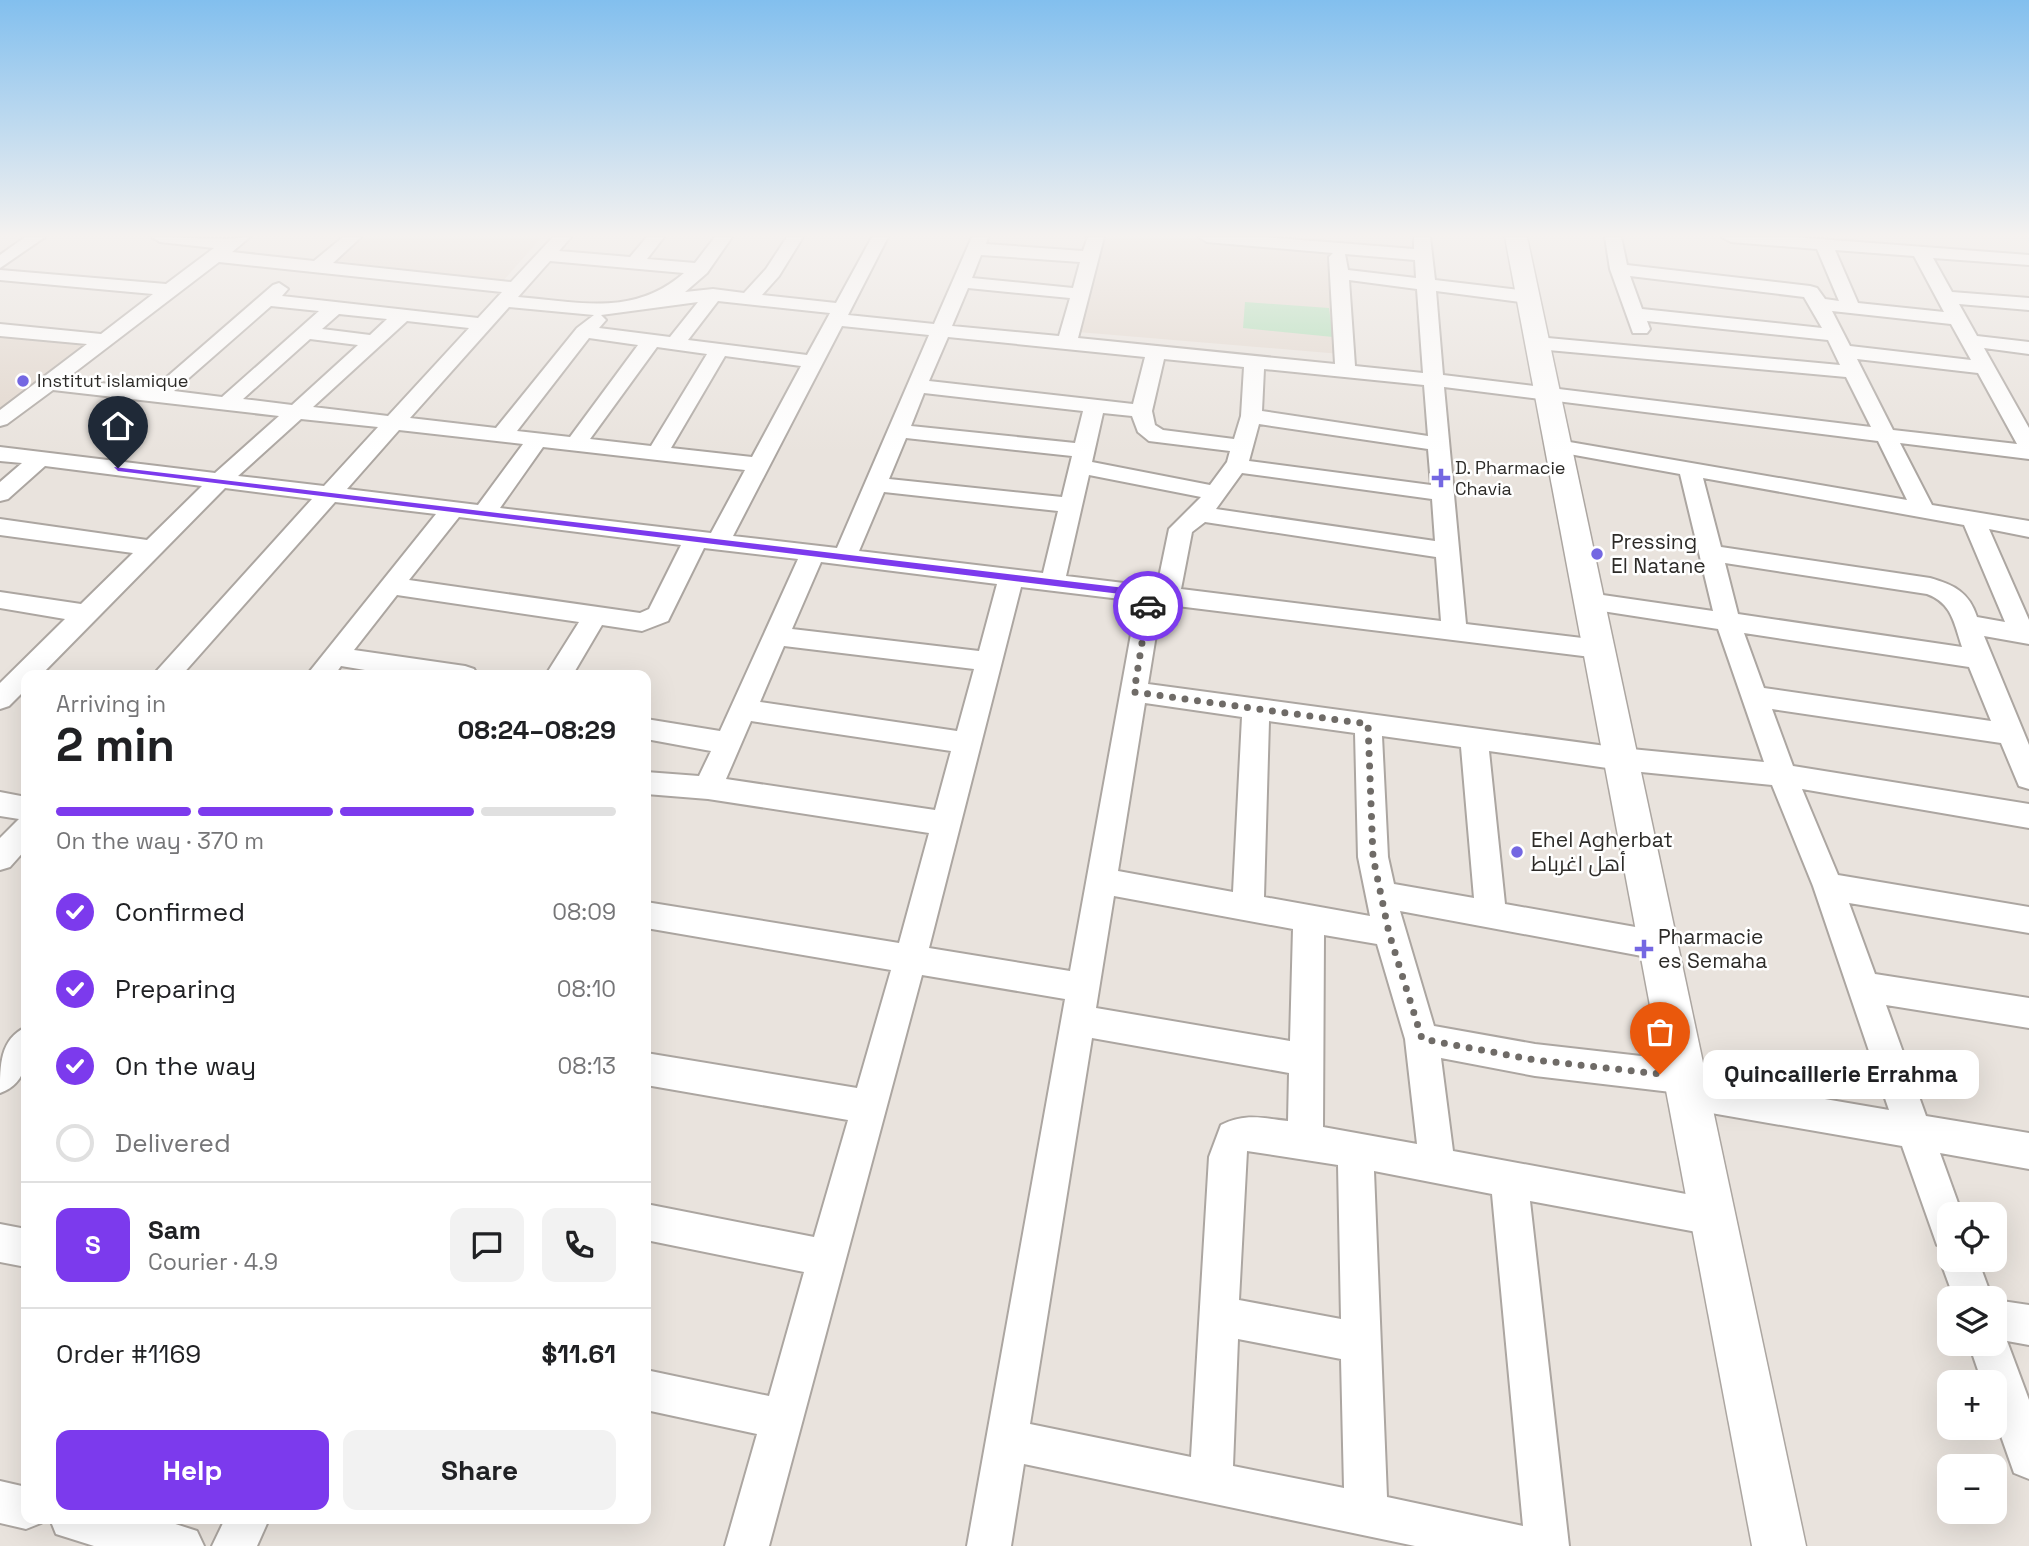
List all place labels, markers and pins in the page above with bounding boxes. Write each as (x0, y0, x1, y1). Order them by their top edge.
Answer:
place label: Institut islamique (37, 369, 188, 392)
marker: Institut islamique (15, 373, 31, 389)
pin (88, 396, 148, 468)
place label: D. Pharmacie Chavia (1455, 456, 1566, 500)
marker: D. Pharmacie Chavia (1433, 470, 1449, 486)
place label: Pressing El Natane (1611, 528, 1706, 579)
marker: Pressing El Natane (1589, 546, 1605, 562)
place label: Ehel Agherbat أهل اغرباط (1531, 826, 1673, 877)
marker: Ehel Agherbat أهل اغرباط (1509, 844, 1525, 860)
place label: Pharmacie es Semaha (1658, 923, 1767, 974)
marker: Pharmacie es Semaha (1636, 941, 1652, 957)
pin (1630, 1002, 1690, 1074)
callout: Quincaillerie Errahma (1702, 1050, 1978, 1098)

